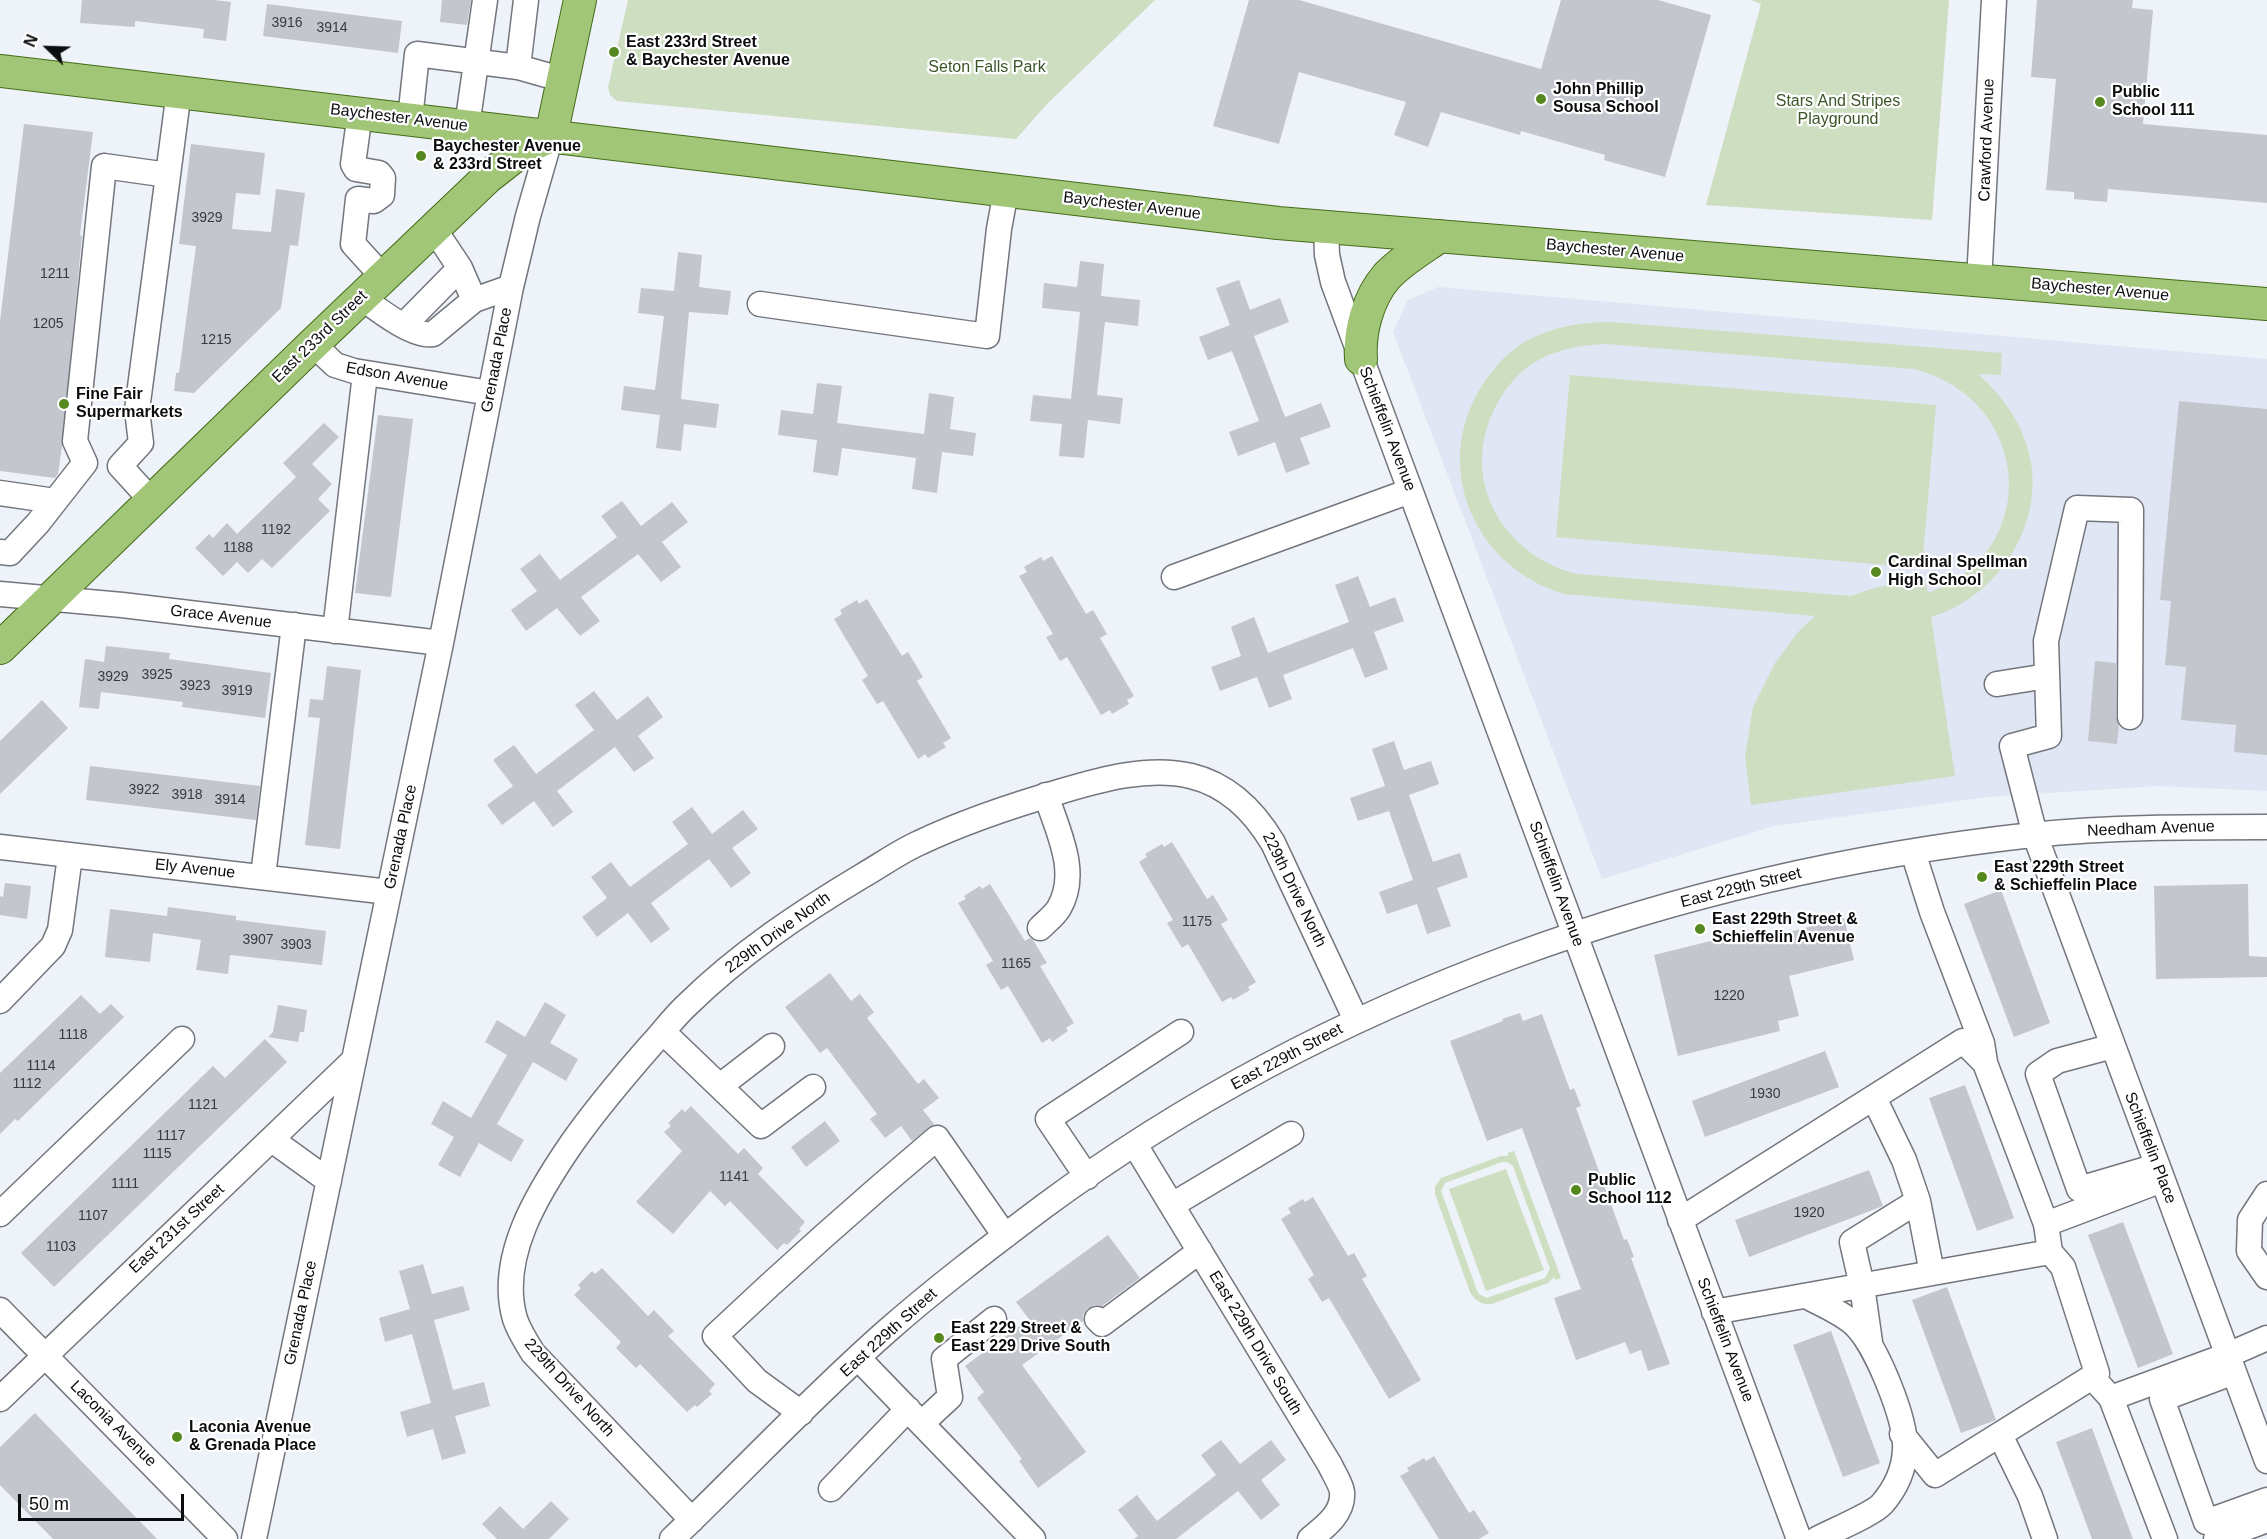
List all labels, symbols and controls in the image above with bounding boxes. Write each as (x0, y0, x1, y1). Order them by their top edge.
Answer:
house number: 3916 (271, 15, 303, 31)
north arrow (18, 18, 78, 78)
house number: 3914 (316, 20, 348, 36)
text: N (21, 32, 41, 49)
place label: East 233rd Street & Baychester Avenue (626, 33, 790, 71)
marker: East 233rd Street & Baychester Avenue (607, 45, 621, 59)
park label: Seton Falls Park (928, 58, 1046, 78)
street label: Crawford Avenue (1975, 78, 1999, 202)
place label: John Phillip Sousa School (1553, 80, 1659, 118)
place label: Public School 111 (2112, 83, 2195, 121)
marker: John Phillip Sousa School (1534, 92, 1548, 106)
park label: Stars And Stripes Playground (1776, 92, 1900, 130)
marker: Public School 111 (2093, 95, 2107, 109)
street label: Baychester Avenue (329, 100, 469, 136)
place label: Baychester Avenue & 233rd Street (433, 137, 581, 175)
marker: Baychester Avenue & 233rd Street (414, 149, 428, 163)
street label: Baychester Avenue (1062, 188, 1202, 224)
house number: 3929 (191, 210, 223, 226)
street label: Baychester Avenue (1545, 235, 1685, 267)
house number: 1211 (40, 266, 70, 282)
street label: Baychester Avenue (2030, 274, 2170, 306)
street label: East 233rd Street (269, 287, 371, 387)
street label: Grenada Place (477, 306, 517, 414)
house number: 1205 (32, 316, 64, 332)
house number: 1215 (200, 332, 232, 348)
street label: Edson Avenue (344, 359, 450, 395)
street label: Schieffelin Avenue (1354, 364, 1420, 494)
place label: Fine Fair Supermarkets (76, 385, 183, 423)
marker: Fine Fair Supermarkets (57, 397, 71, 411)
house number: 1192 (261, 522, 291, 538)
house number: 1188 (223, 540, 253, 556)
place label: Cardinal Spellman High School (1888, 553, 2028, 591)
marker: Cardinal Spellman High School (1869, 565, 1883, 579)
street label: Grace Avenue (169, 601, 273, 633)
house number: 3925 (141, 667, 173, 683)
house number: 3929 (97, 669, 129, 685)
house number: 3923 (179, 678, 211, 694)
house number: 3919 (221, 683, 253, 699)
house number: 3922 (128, 782, 160, 798)
street label: Grenada Place (381, 783, 421, 891)
house number: 3918 (171, 787, 203, 803)
house number: 3914 (214, 792, 246, 808)
street label: Needham Avenue (2087, 817, 2215, 841)
street label: Schieffelin Avenue (1524, 819, 1588, 949)
street label: 229th Drive North (1258, 829, 1330, 951)
street label: Ely Avenue (154, 855, 236, 883)
place label: East 229th Street & Schieffelin Place (1994, 858, 2137, 896)
street label: East 229th Street (1679, 864, 1803, 912)
marker: East 229th Street & Schieffelin Place (1975, 870, 1989, 884)
street label: 229th Drive North (722, 888, 834, 978)
place label: East 229th Street & Schieffelin Avenue (1712, 910, 1858, 948)
house number: 1175 (1182, 914, 1212, 930)
marker: East 229th Street & Schieffelin Avenue (1693, 922, 1707, 936)
house number: 3907 (242, 932, 274, 948)
house number: 3903 (280, 937, 312, 953)
house number: 1165 (1001, 956, 1031, 972)
house number: 1220 (1713, 988, 1745, 1004)
street label: East 229th Street (1228, 1020, 1346, 1094)
house number: 1118 (58, 1027, 88, 1043)
house number: 1114 (26, 1058, 56, 1074)
house number: 1112 (12, 1076, 42, 1092)
house number: 1930 (1749, 1086, 1781, 1102)
street label: Schieffelin Place (2120, 1089, 2180, 1207)
house number: 1121 (188, 1097, 218, 1113)
house number: 1117 (156, 1128, 186, 1144)
house number: 1115 (142, 1146, 172, 1162)
house number: 1141 (719, 1169, 749, 1185)
place label: Public School 112 (1588, 1171, 1672, 1209)
house number: 1111 (111, 1176, 139, 1192)
street label: East 231st Street (126, 1180, 228, 1278)
marker: Public School 112 (1569, 1183, 1583, 1197)
house number: 1920 (1793, 1205, 1825, 1221)
house number: 1107 (78, 1208, 108, 1224)
house number: 1103 (46, 1239, 76, 1255)
street label: Grenada Place (281, 1259, 321, 1367)
street label: East 229th Drive South (1204, 1268, 1306, 1418)
street label: Schieffelin Avenue (1692, 1275, 1758, 1405)
street label: East 229th Street (837, 1285, 941, 1381)
place label: East 229 Street & East 229 Drive South (951, 1319, 1110, 1357)
marker: East 229 Street & East 229 Drive South (932, 1331, 946, 1345)
street label: 229th Drive North (520, 1335, 618, 1441)
street label: Laconia Avenue (66, 1377, 160, 1471)
place label: Laconia Avenue & Grenada Place (189, 1418, 316, 1456)
marker: Laconia Avenue & Grenada Place (170, 1430, 184, 1444)
scale bar (21, 1482, 188, 1520)
text: 50 m (29, 1494, 69, 1514)

